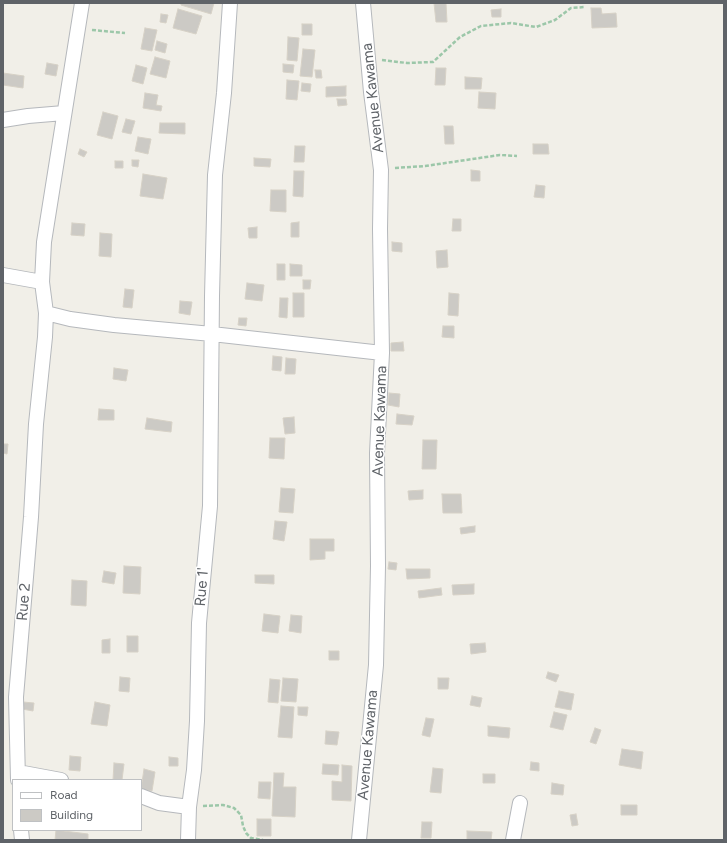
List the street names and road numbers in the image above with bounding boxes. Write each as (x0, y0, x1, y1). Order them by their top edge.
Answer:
street label: Avenue Kawama (358, 42, 388, 154)
street label: Avenue Kawama (369, 365, 391, 477)
street label: Rue 1' (191, 567, 213, 607)
street label: Rue 2 (13, 582, 35, 622)
street label: Avenue Kawama (354, 689, 382, 801)

